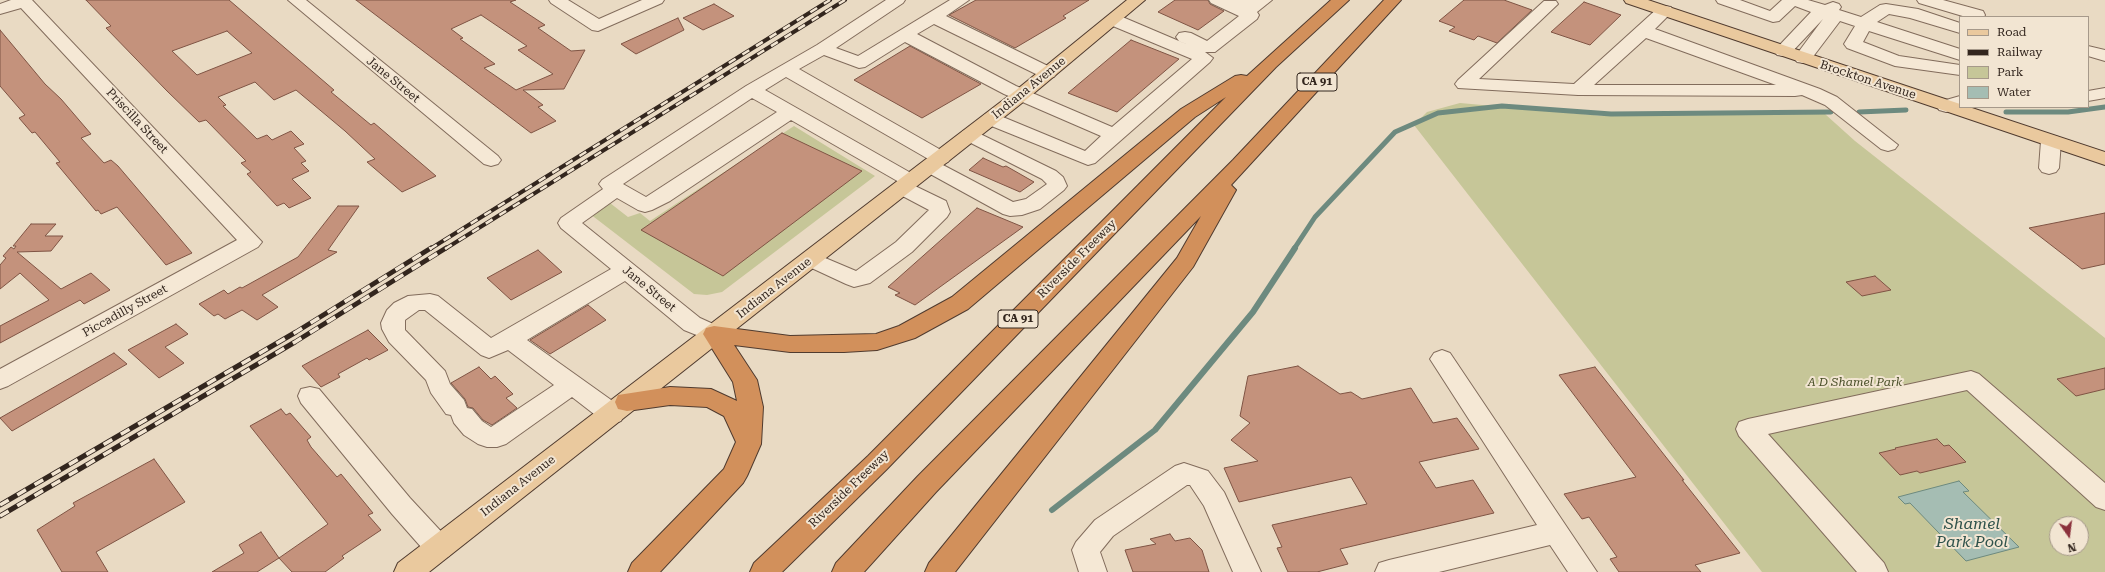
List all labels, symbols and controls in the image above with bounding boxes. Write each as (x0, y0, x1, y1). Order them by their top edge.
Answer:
legend (1959, 16, 2089, 108)
text: Road (1997, 25, 2026, 39)
text: Railway (1997, 45, 2042, 59)
street label: Jane Street (363, 54, 423, 106)
street label: Indiana Avenue (989, 54, 1069, 122)
street label: Brockton Avenue (1818, 58, 1918, 102)
text: Park (1997, 65, 2023, 79)
road number: CA 91 (1297, 73, 1337, 91)
street label: Priscilla Street (103, 85, 171, 157)
text: Water (1997, 85, 2031, 99)
street label: Riverside Freeway (1035, 217, 1119, 301)
street label: Indiana Avenue (734, 254, 814, 322)
street label: Jane Street (619, 263, 679, 315)
street label: Piccadilly Street (80, 282, 170, 340)
road number: CA 91 (998, 310, 1038, 328)
park label: A D Shamel Park (1808, 375, 1902, 389)
street label: Riverside Freeway (806, 447, 892, 531)
street label: Indiana Avenue (478, 452, 558, 520)
water label: Shamel Park Pool (1936, 514, 2008, 552)
north arrow (2049, 516, 2089, 556)
text: N (2066, 540, 2077, 554)

